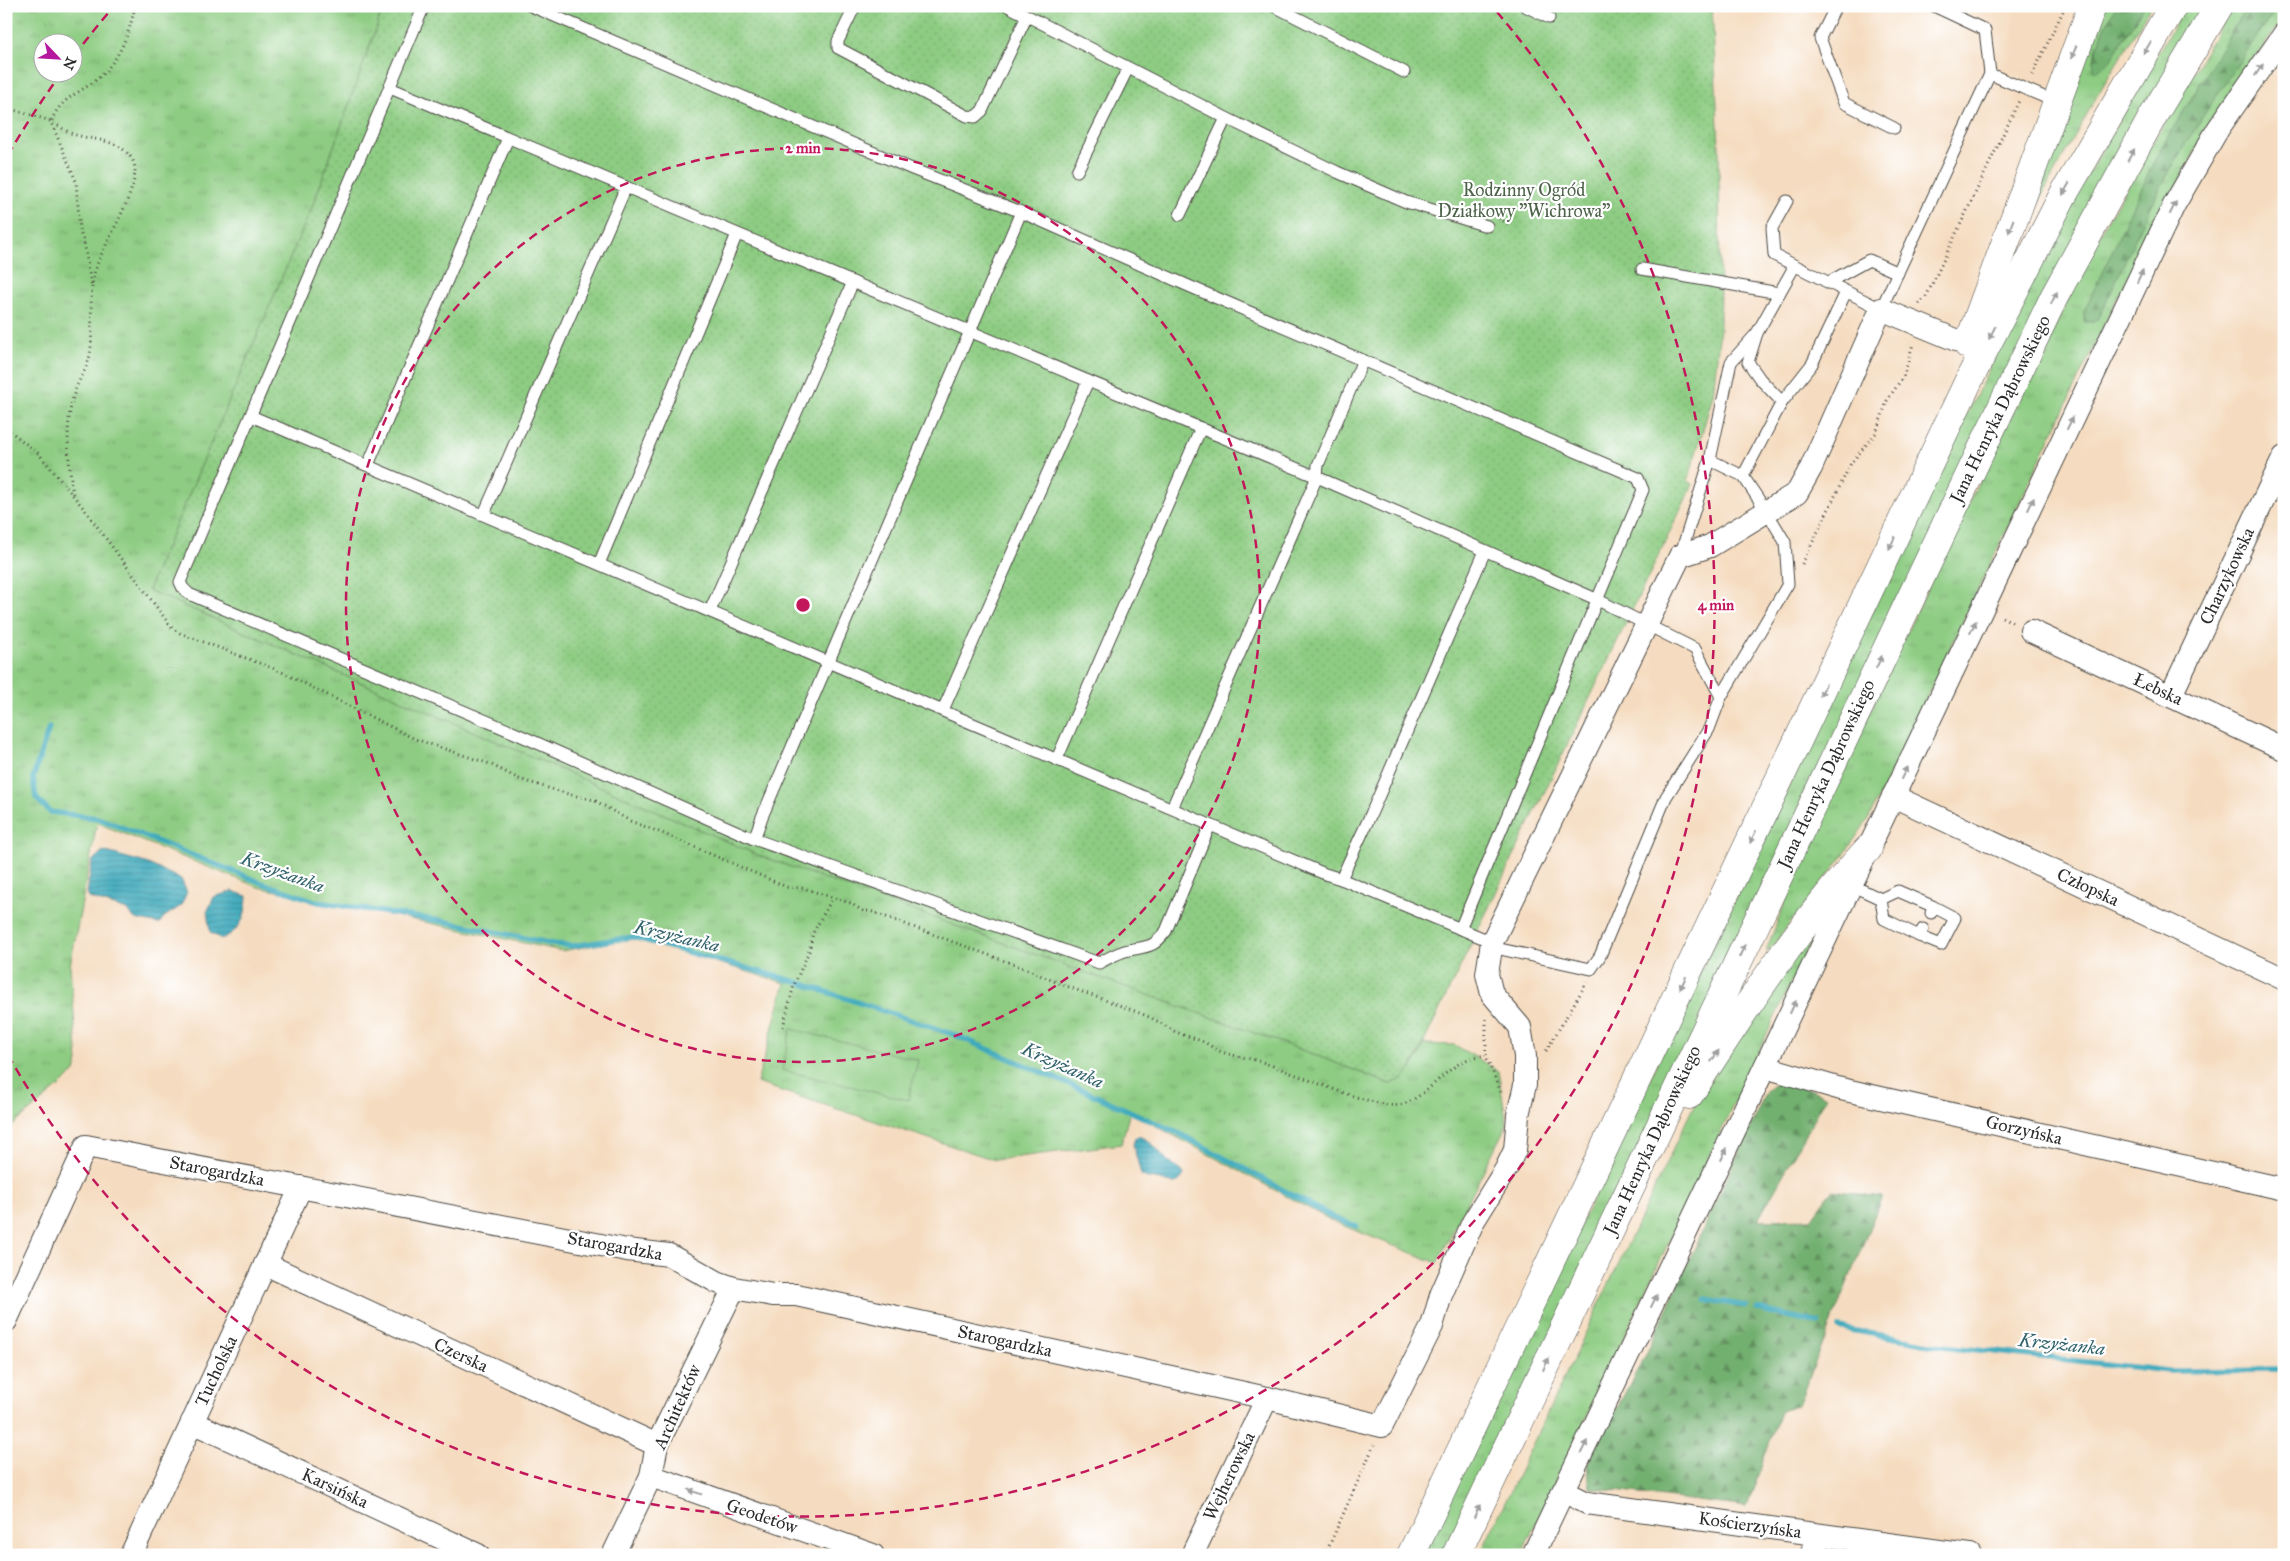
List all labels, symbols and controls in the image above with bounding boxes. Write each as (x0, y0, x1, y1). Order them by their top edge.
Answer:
north arrow (32, 32, 82, 82)
one-way arrow (2143, 41, 2152, 54)
one-way arrow (2070, 44, 2078, 59)
text: N (59, 54, 80, 72)
one-way arrow (2254, 63, 2264, 77)
text: 2 min (785, 139, 822, 157)
one-way arrow (2127, 148, 2135, 162)
park label: Rodzinny Ogród Działkowy "Wichrowa" (1438, 179, 1610, 222)
one-way arrow (2062, 182, 2071, 196)
one-way arrow (2169, 201, 2177, 215)
one-way arrow (2007, 219, 2014, 234)
one-way arrow (2136, 269, 2144, 283)
one-way arrow (2050, 291, 2058, 305)
street label: Jana Henryka Dąbrowskiego (1944, 312, 2056, 509)
one-way arrow (1988, 326, 1996, 340)
one-way arrow (2067, 416, 2075, 430)
one-way arrow (2027, 497, 2036, 512)
street label: Charzykowska (2195, 524, 2259, 628)
one-way arrow (1888, 536, 1896, 550)
centre of rings (794, 596, 812, 614)
text: 4 min (1698, 596, 1735, 615)
one-way arrow (1969, 619, 1978, 634)
one-way arrow (1876, 655, 1884, 669)
street label: Łebska (2130, 668, 2187, 710)
street label: Jana Henryka Dąbrowskiego (1772, 676, 1880, 874)
one-way arrow (1818, 683, 1826, 697)
one-way arrow (1900, 766, 1908, 780)
one-way arrow (1749, 830, 1757, 844)
water label: Krzyżanka (237, 846, 328, 898)
street label: Człopska (2053, 863, 2123, 911)
water label: Krzyżanka (631, 915, 722, 957)
one-way arrow (1738, 944, 1746, 958)
one-way arrow (1679, 976, 1687, 991)
one-way arrow (1790, 1000, 1798, 1014)
water label: Krzyżanka (1018, 1036, 1107, 1093)
street label: Jana Henryka Dąbrowskiego (1598, 1042, 1706, 1240)
one-way arrow (1710, 1049, 1720, 1063)
street label: Gorzyńska (1984, 1111, 2065, 1150)
one-way arrow (1720, 1147, 1728, 1161)
street label: Starogardzka (168, 1151, 267, 1192)
street label: Starogardzka (566, 1227, 665, 1266)
one-way arrow (1650, 1294, 1658, 1308)
street label: Starogardzka (955, 1320, 1055, 1363)
water label: Krzyżanka (2017, 1328, 2106, 1360)
street label: Tucholska (190, 1332, 242, 1410)
street label: Czerska (430, 1333, 492, 1377)
one-way arrow (1542, 1357, 1550, 1371)
street label: Architektów (648, 1361, 706, 1454)
street label: Wejherowska (1198, 1428, 1260, 1524)
one-way arrow (1580, 1440, 1588, 1454)
street label: Karsińska (298, 1463, 372, 1513)
one-way arrow (687, 1488, 702, 1496)
street label: Geodetów (724, 1494, 801, 1538)
one-way arrow (1473, 1504, 1481, 1518)
street label: Kościerzyńska (1697, 1507, 1803, 1543)

